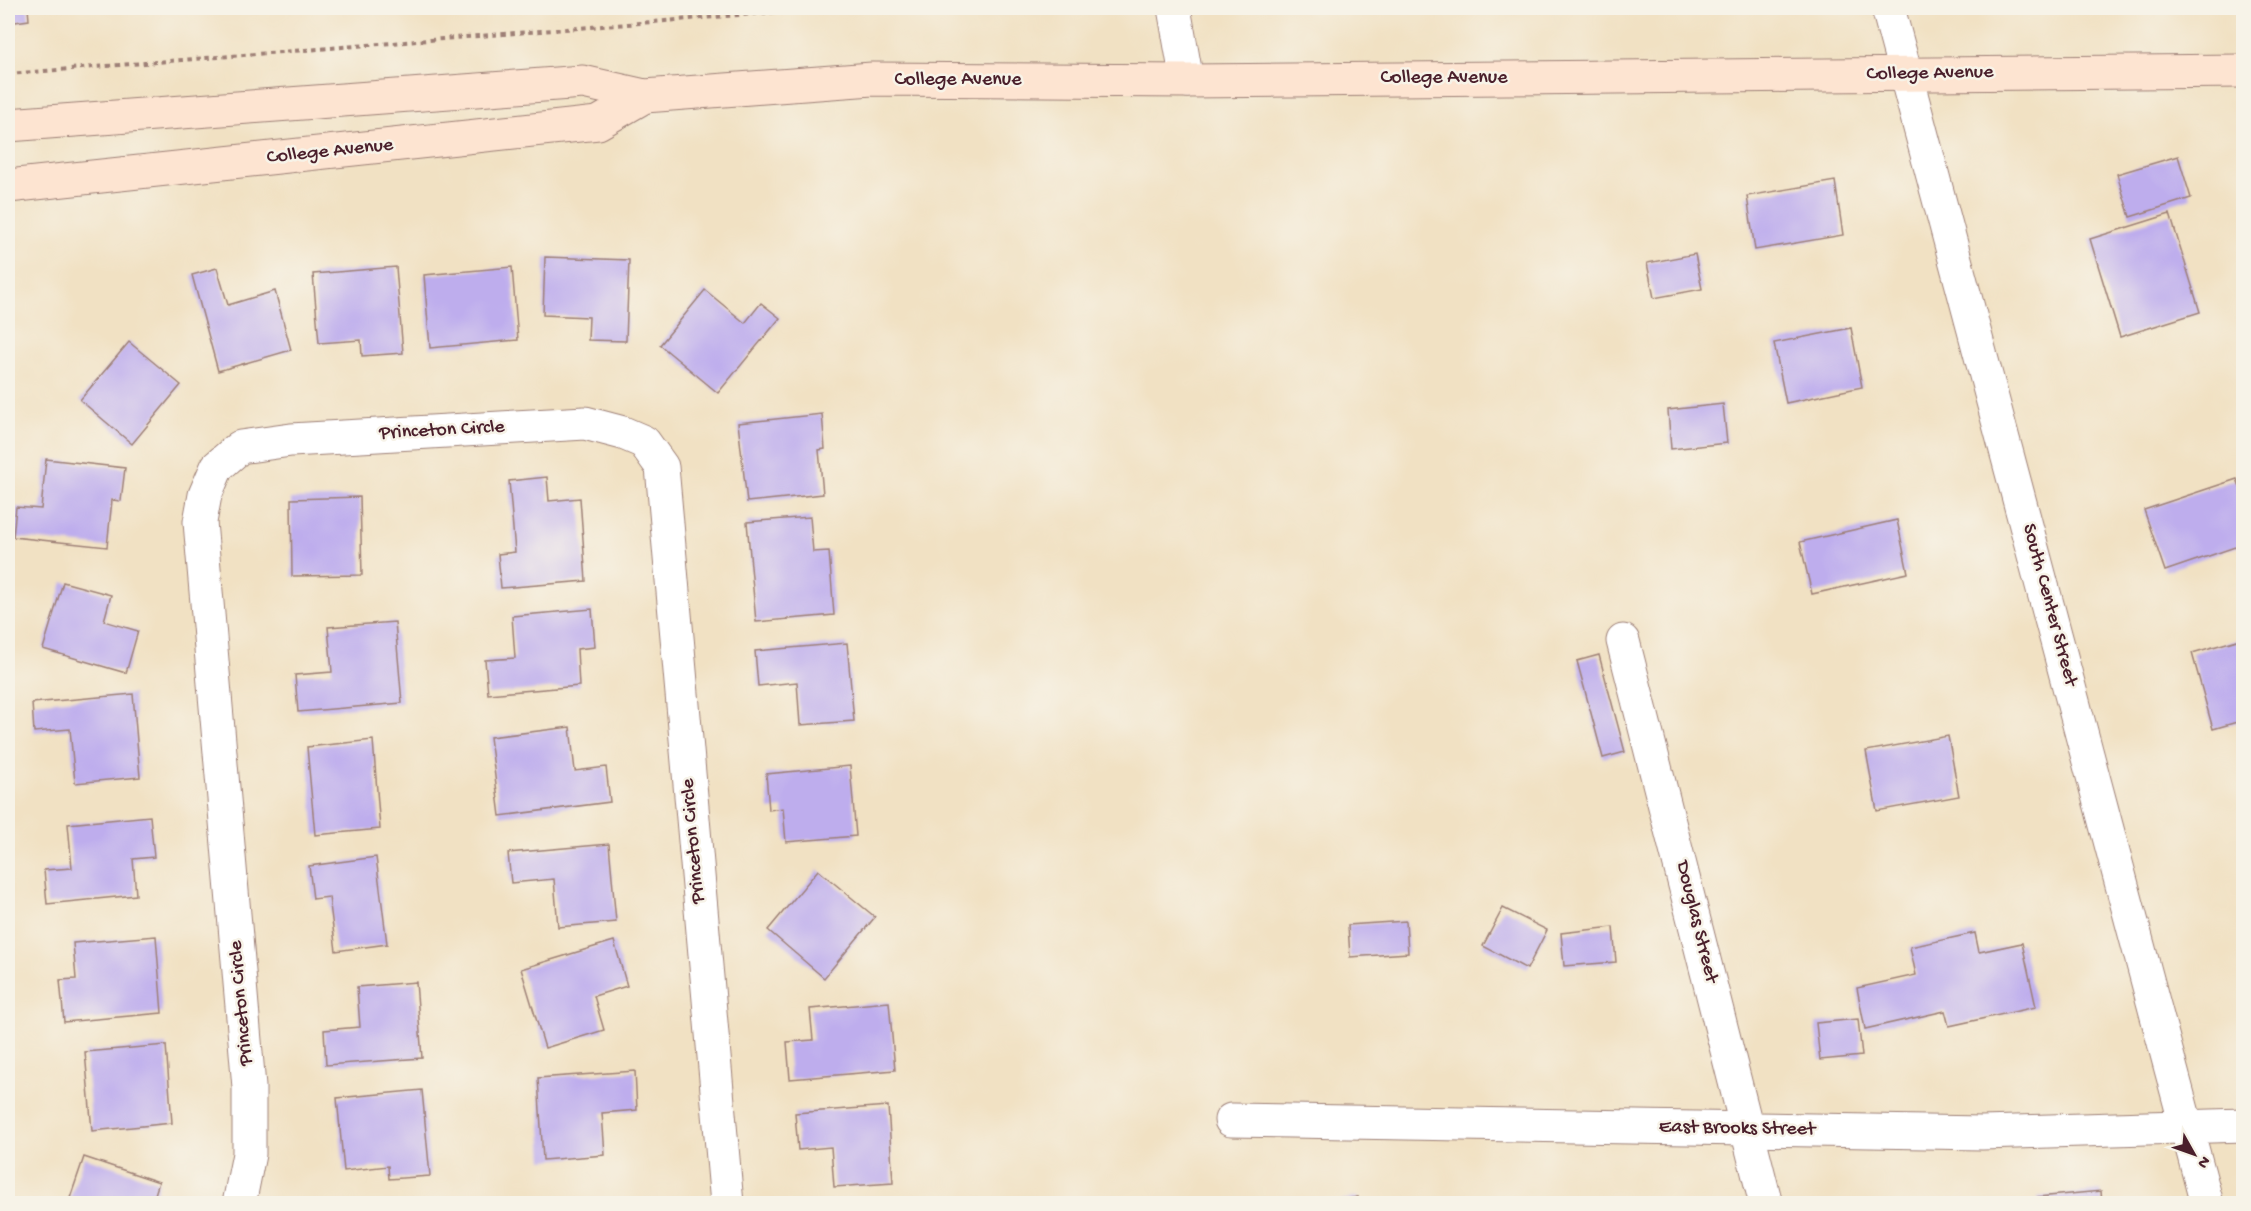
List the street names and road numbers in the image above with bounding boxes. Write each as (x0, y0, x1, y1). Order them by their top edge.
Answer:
street label: College Avenue (1866, 61, 1994, 87)
street label: College Avenue (1381, 67, 1508, 90)
street label: College Avenue (895, 69, 1022, 92)
street label: College Avenue (266, 134, 395, 170)
street label: Princeton Circle (378, 416, 506, 446)
street label: South Center Street (2016, 521, 2082, 690)
street label: Princeton Circle (677, 777, 711, 906)
street label: Douglas Street (1669, 857, 1723, 987)
street label: Princeton Circle (225, 939, 259, 1068)
street label: East Brooks Street (1659, 1116, 1817, 1142)

